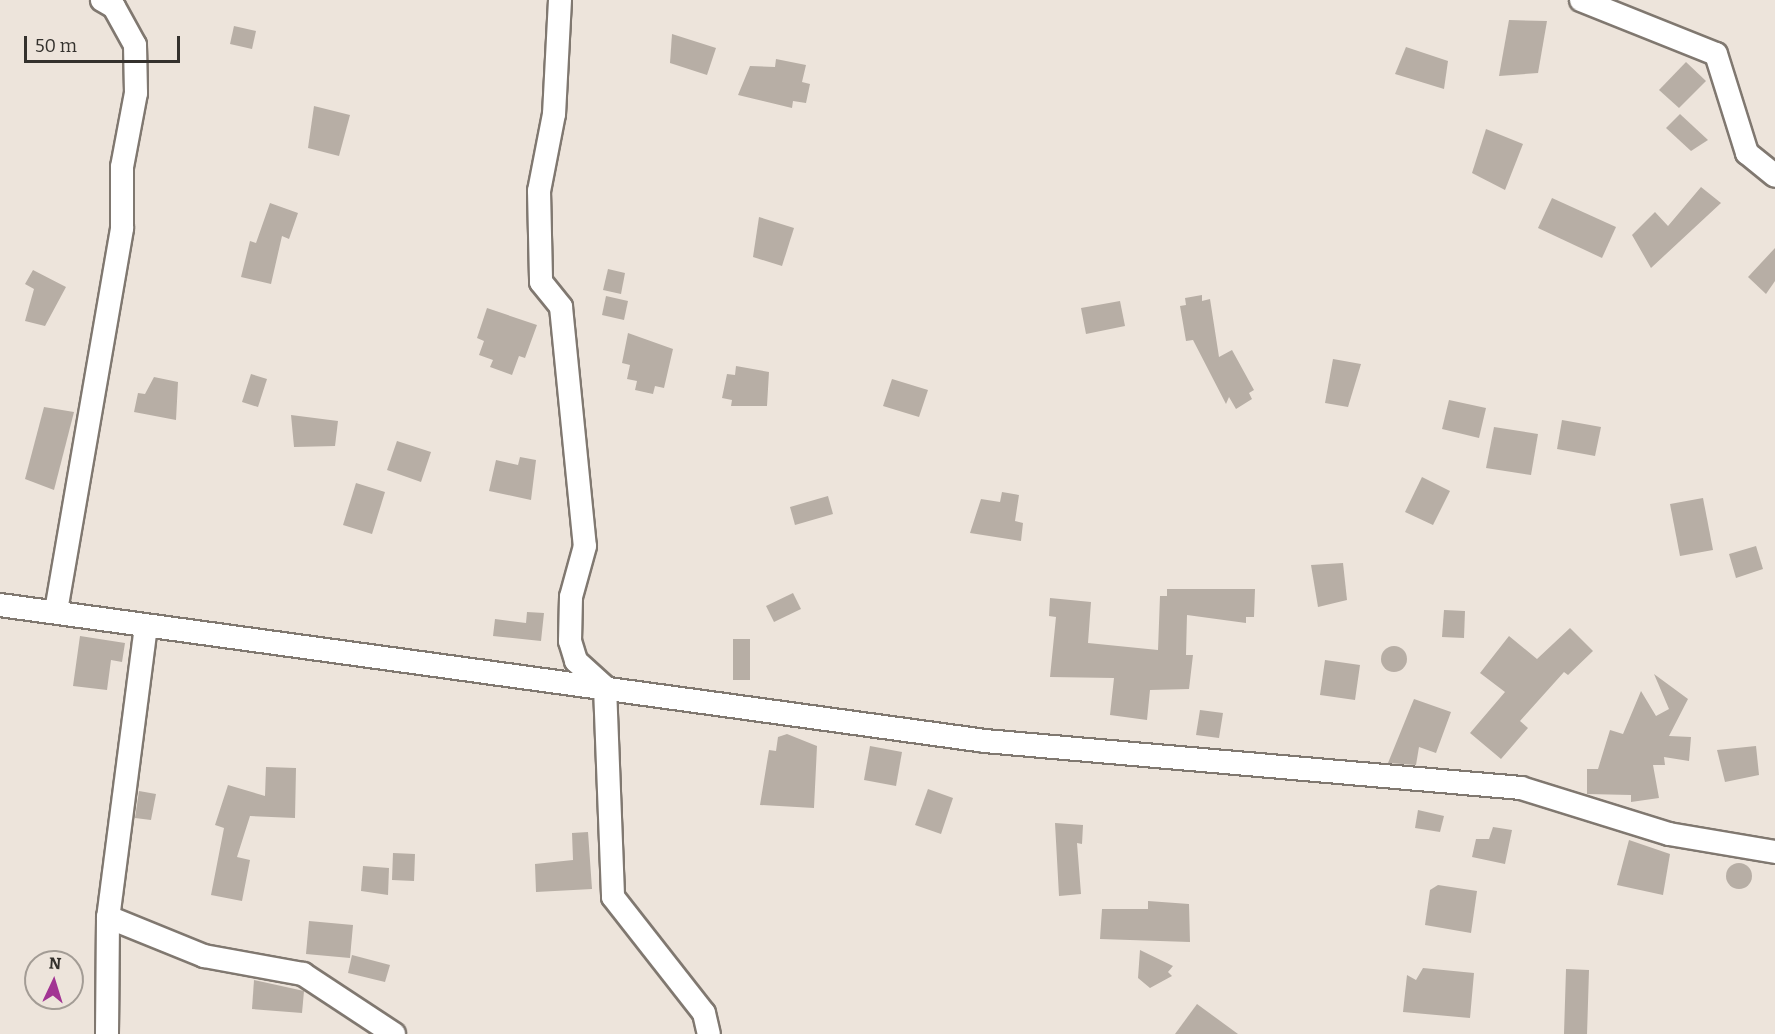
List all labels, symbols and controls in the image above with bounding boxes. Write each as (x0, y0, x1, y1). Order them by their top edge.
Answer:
scale bar (27, 24, 183, 62)
text: 50 m (35, 35, 77, 57)
north arrow (24, 950, 84, 1010)
text: N (48, 954, 62, 973)

